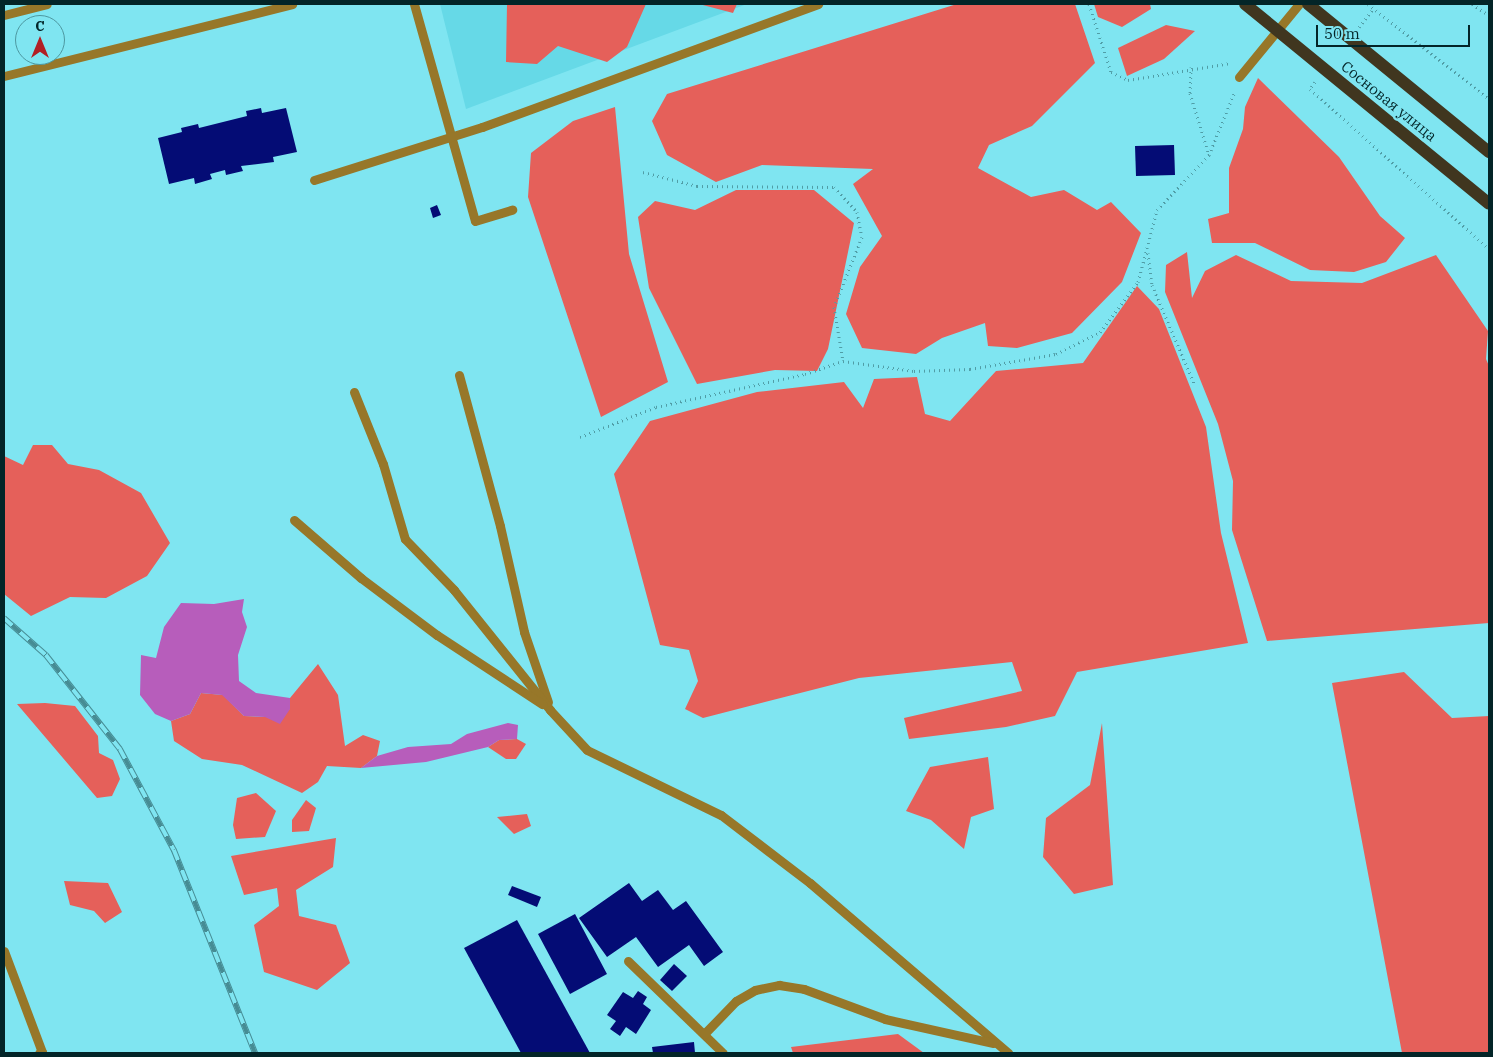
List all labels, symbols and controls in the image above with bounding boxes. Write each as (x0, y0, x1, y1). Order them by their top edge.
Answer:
north arrow (15, 15, 65, 65)
scale bar (1318, 15, 1472, 47)
text: С (35, 17, 45, 35)
text: 50 m (1324, 24, 1360, 43)
street label: Сосновая улица (1338, 57, 1440, 145)

